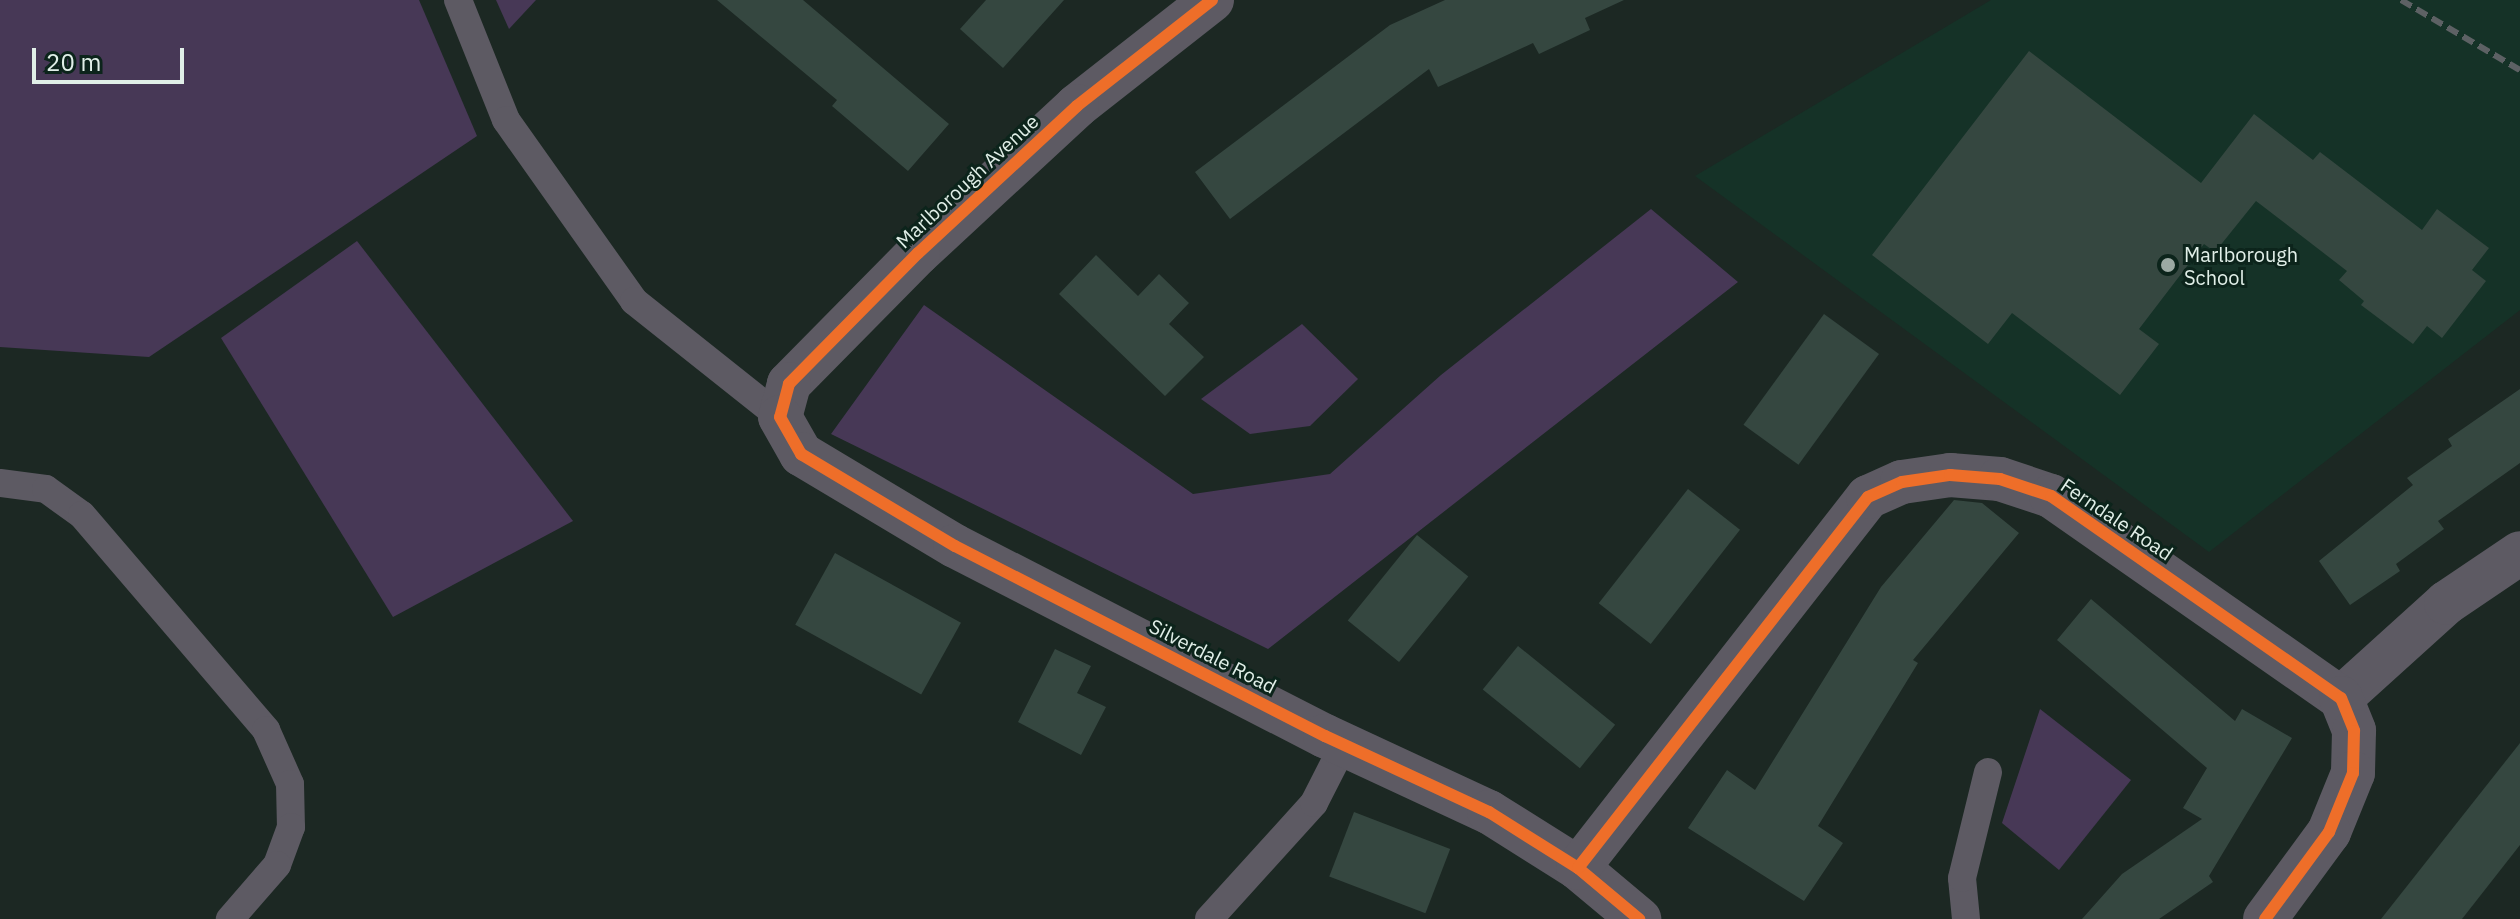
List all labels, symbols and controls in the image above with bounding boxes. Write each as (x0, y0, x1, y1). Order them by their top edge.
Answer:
scale bar (36, 32, 188, 82)
text: 20 m (46, 46, 101, 78)
street label: Marlborough Avenue (891, 109, 1043, 253)
place label: Marlborough School (2184, 242, 2298, 289)
marker: Marlborough School (2159, 256, 2177, 274)
street label: Ferndale Road (2057, 473, 2177, 565)
street label: Silverdale Road (1146, 614, 1280, 698)

